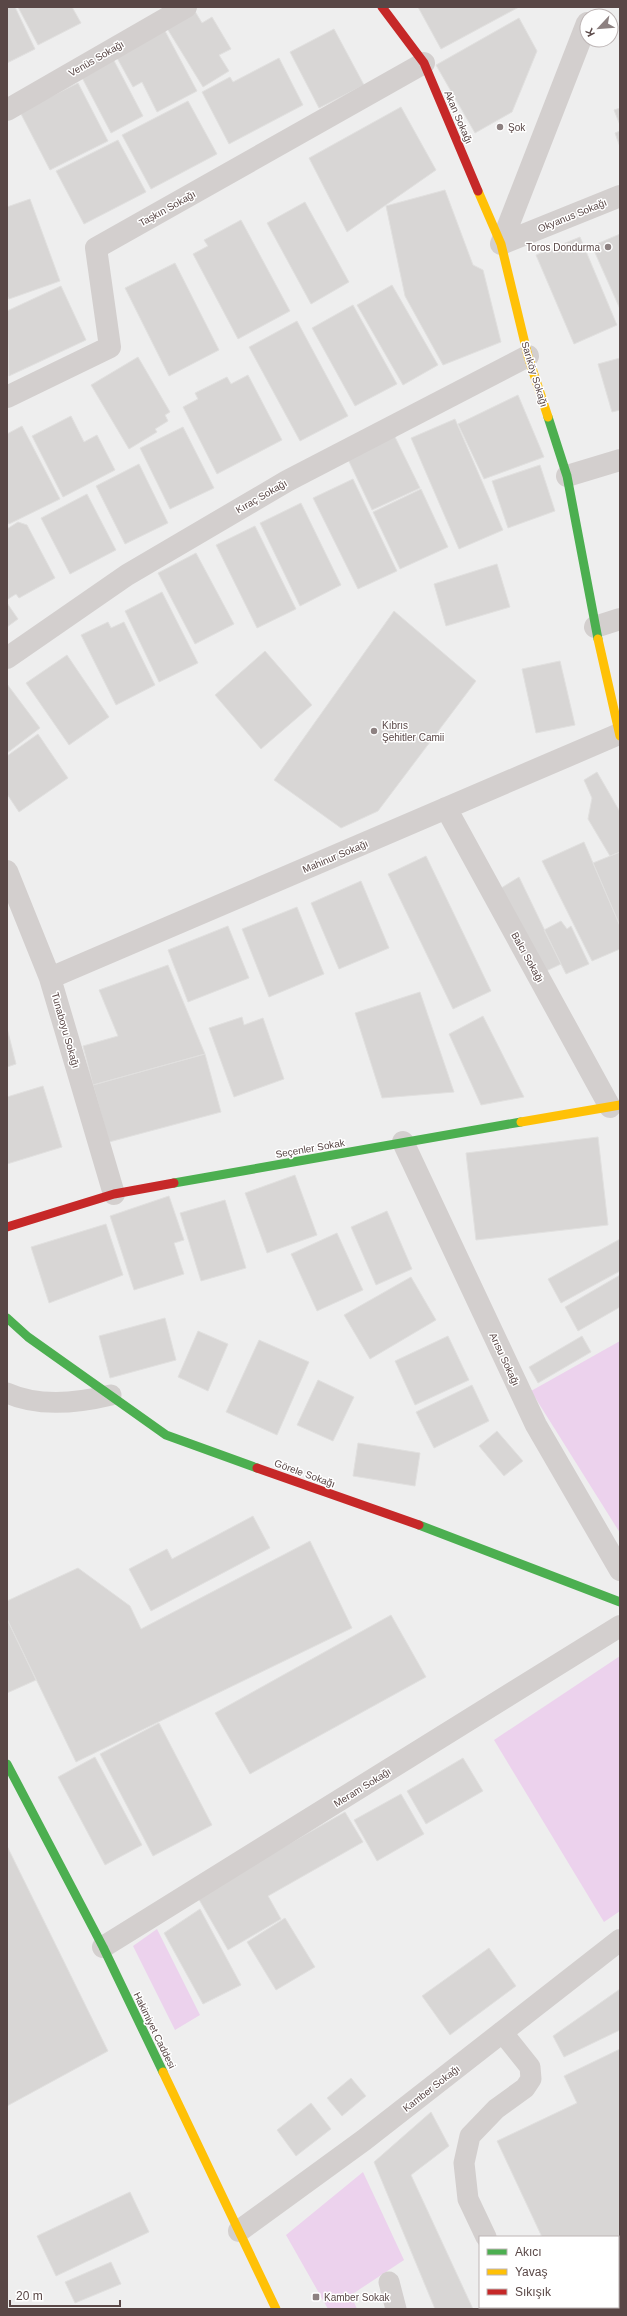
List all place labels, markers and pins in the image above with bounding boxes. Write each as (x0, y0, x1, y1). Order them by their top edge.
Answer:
marker: Şok (495, 122, 505, 132)
place label: Şok (508, 122, 526, 133)
place label: Toros Dondurma (526, 242, 600, 253)
marker: Toros Dondurma (603, 242, 613, 252)
place label: Kıbrıs Şehitler Camii (382, 720, 444, 743)
marker: Kıbrıs Şehitler Camii (369, 726, 379, 736)
marker: Kamber Sokak (311, 2292, 321, 2302)
place label: Kamber Sokak (324, 2292, 391, 2303)

